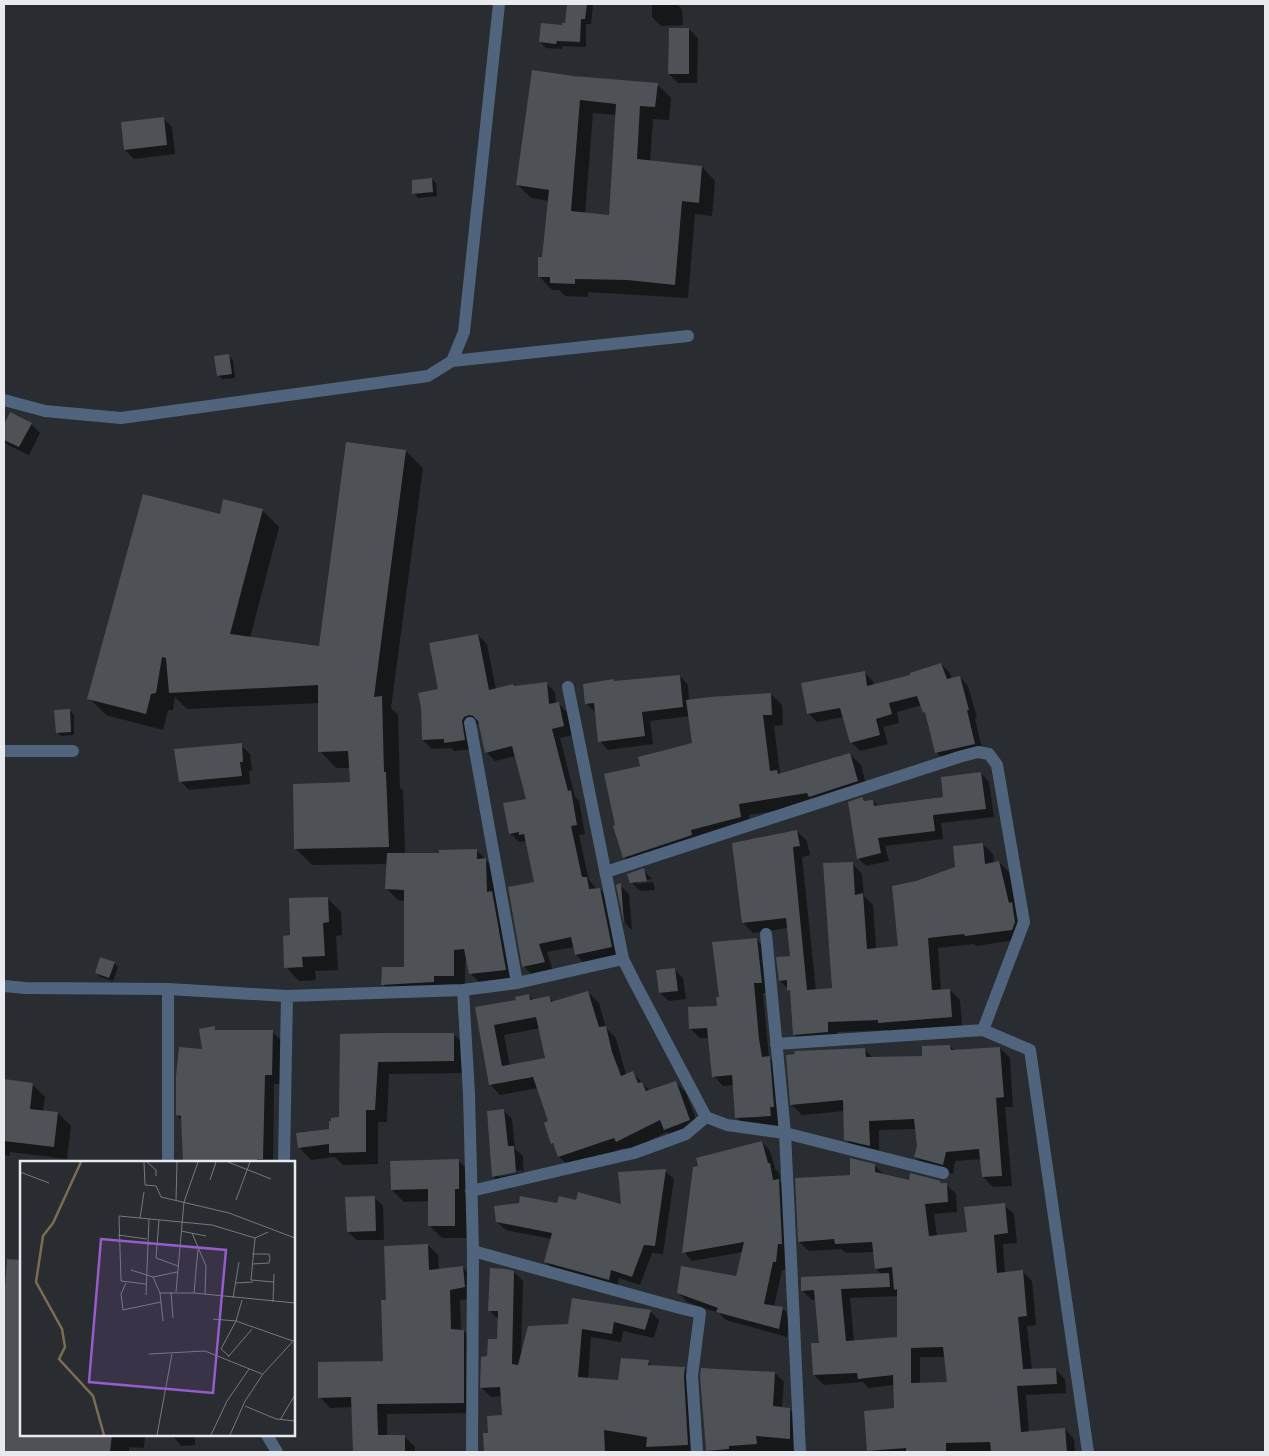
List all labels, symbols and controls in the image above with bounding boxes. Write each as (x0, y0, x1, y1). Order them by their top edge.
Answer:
inset map (20, 1161, 295, 1436)

